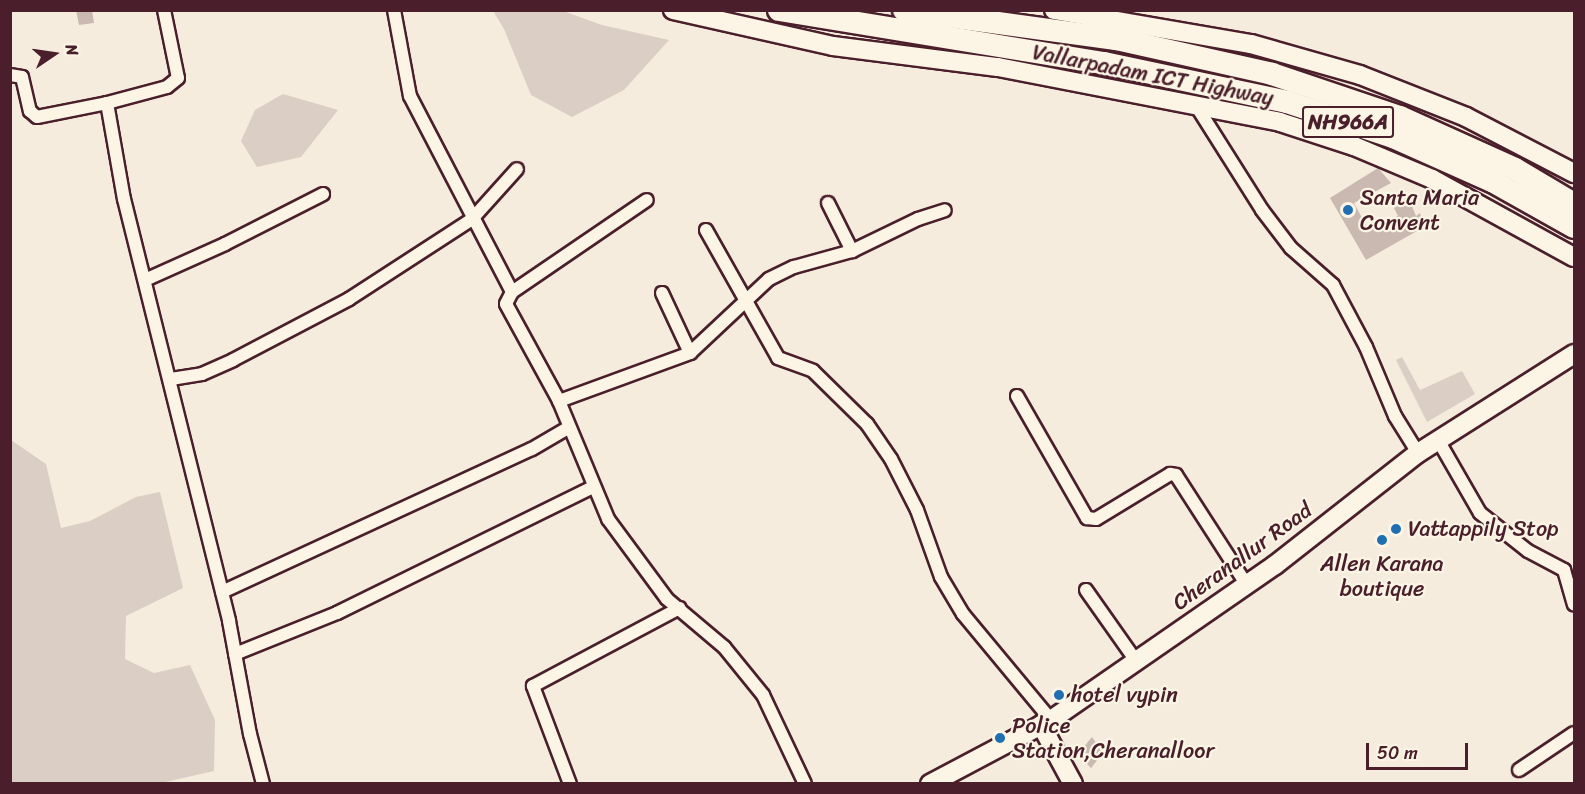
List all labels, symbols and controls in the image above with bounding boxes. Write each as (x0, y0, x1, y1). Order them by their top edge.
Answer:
north arrow (24, 24, 84, 84)
street label: Vallarpadam ICT Highway (1030, 39, 1276, 111)
text: N (57, 41, 87, 59)
road number: NH966A (1302, 104, 1394, 140)
place label: Santa Maria Convent (1360, 184, 1478, 236)
marker: Santa Maria Convent (1341, 203, 1355, 217)
street label: Cheranallur Road (1167, 497, 1317, 615)
place label: Vattappily Stop (1408, 516, 1559, 542)
marker: Vattappily Stop (1389, 522, 1403, 536)
marker: Allen Karana boutique (1375, 533, 1389, 547)
place label: Allen Karana boutique (1320, 550, 1444, 602)
place label: hotel vypin (1071, 682, 1178, 708)
marker: hotel vypin (1052, 688, 1066, 702)
place label: Police Station,Cheranalloor (1012, 712, 1214, 764)
marker: Police Station,Cheranalloor (993, 731, 1007, 745)
scale bar (1369, 731, 1471, 769)
text: 50 m (1377, 737, 1418, 769)

